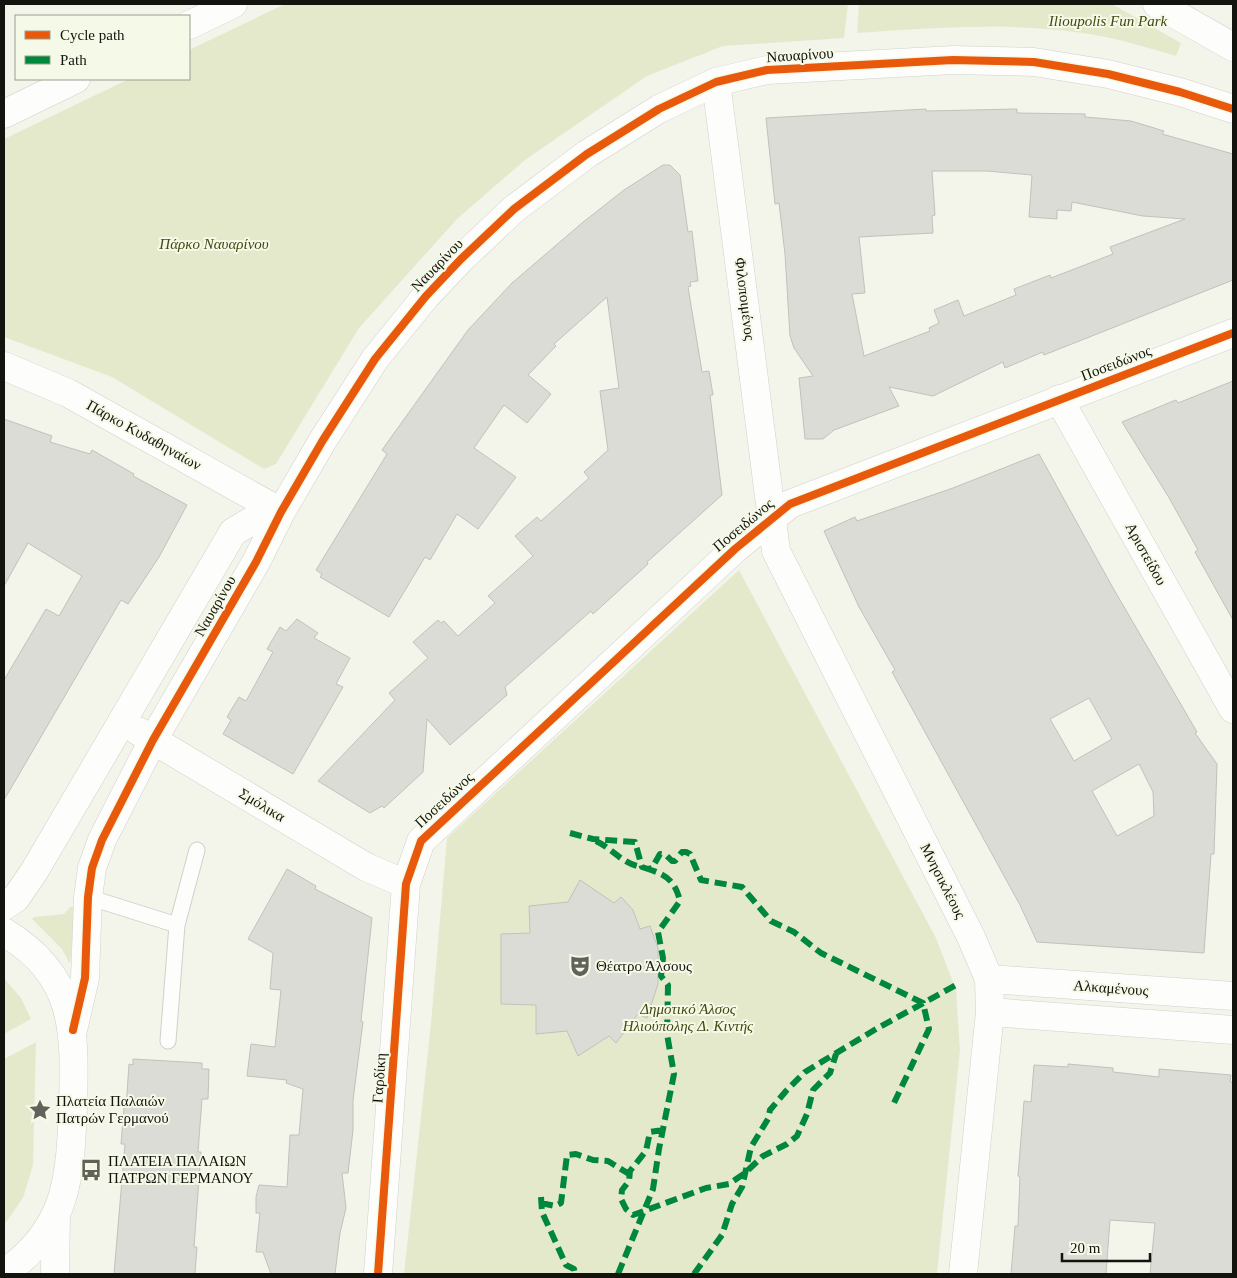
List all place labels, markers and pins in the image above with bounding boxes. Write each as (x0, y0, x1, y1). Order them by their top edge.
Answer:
theatre icon: Θέατρο Άλσους (567, 953, 593, 979)
place label: Θέατρο Άλσους (596, 958, 692, 974)
place label: Πλατεία Παλαιών Πατρών Γερμανού (56, 1093, 169, 1126)
place icon: Πλατεία Παλαιών Πατρών Γερμανού (27, 1097, 53, 1123)
place label: ΠΛΑΤΕΙΑ ΠΑΛΑΙΩΝ ΠΑΤΡΩΝ ΓΕΡΜΑΝΟΥ (108, 1153, 254, 1186)
bus stop icon: ΠΛΑΤΕΙΑ ΠΑΛΑΙΩΝ ΠΑΤΡΩΝ ΓΕΡΜΑΝΟΥ (78, 1157, 104, 1183)

